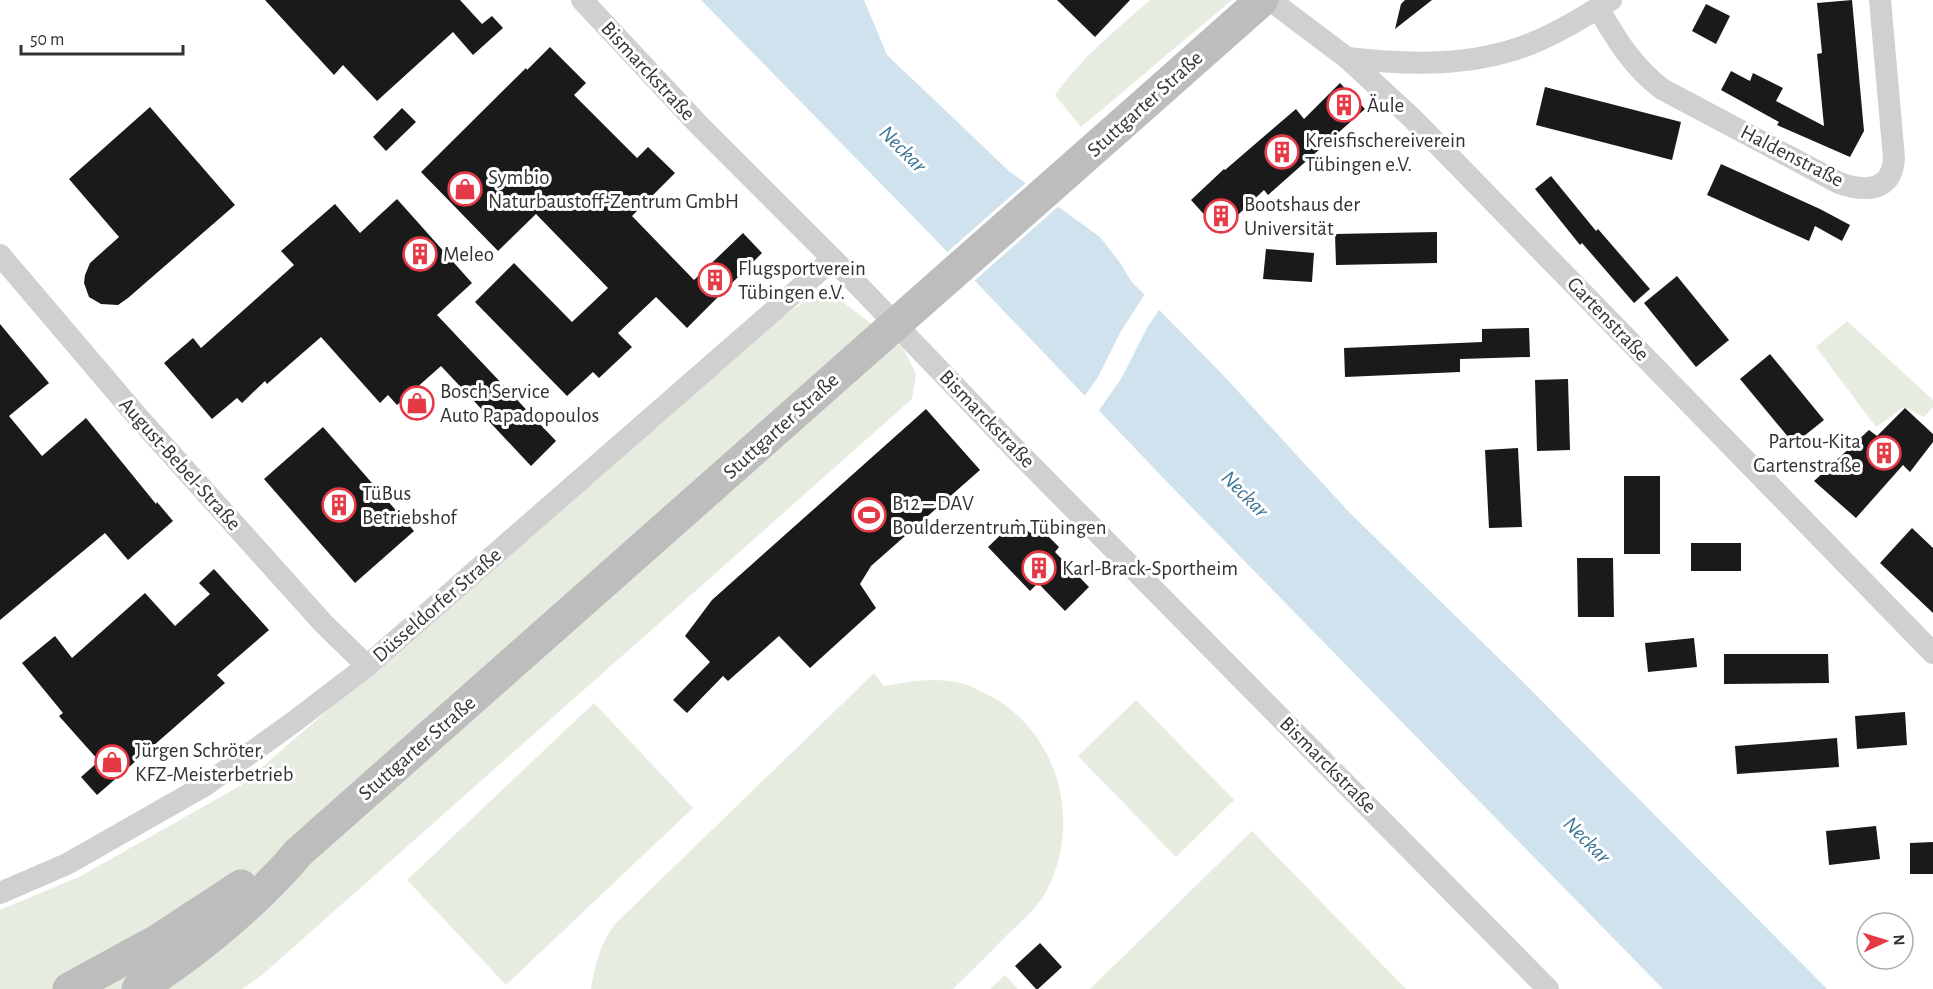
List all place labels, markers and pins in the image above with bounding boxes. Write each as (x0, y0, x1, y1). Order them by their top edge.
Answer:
building icon: Äule (1326, 87, 1362, 123)
place label: Äule (1367, 94, 1404, 116)
place label: Kreisfischereiverein Tübingen e.V. (1305, 130, 1466, 175)
building icon: Kreisfischereiverein Tübingen e.V. (1264, 134, 1300, 170)
place label: Symbio Naturbaustoff-Zentrum GmbH (488, 167, 739, 212)
shop icon: Symbio Naturbaustoff-Zentrum GmbH (447, 171, 483, 207)
place label: Bootshaus der Universität (1244, 194, 1360, 239)
building icon: Bootshaus der Universität (1203, 198, 1239, 234)
building icon: Meleo (402, 236, 438, 272)
place label: Meleo (443, 244, 494, 265)
place label: Flugsportverein Tübingen e.V. (738, 258, 866, 303)
building icon: Flugsportverein Tübingen e.V. (697, 262, 733, 298)
place label: Bosch Service Auto Papadopoulos (440, 381, 599, 426)
shop icon: Bosch Service Auto Papadopoulos (399, 385, 435, 421)
place label: Partou-Kita Gartenstraße (1753, 431, 1861, 476)
building icon: Partou-Kita Gartenstraße (1866, 435, 1902, 471)
place label: TüBus Betriebshof (362, 483, 458, 528)
building icon: TüBus Betriebshof (321, 487, 357, 523)
place label: B12 – DAV Boulderzentrum Tübingen (892, 493, 1107, 538)
sports icon: B12 – DAV Boulderzentrum Tübingen (851, 497, 887, 533)
building icon: Karl-Brack-Sportheim (1021, 550, 1057, 586)
place label: Karl-Brack-Sportheim (1062, 558, 1238, 579)
place label: Jürgen Schröter, KFZ-Meisterbetrieb (135, 740, 294, 785)
shop icon: Jürgen Schröter, KFZ-Meisterbetrieb (94, 744, 130, 780)

